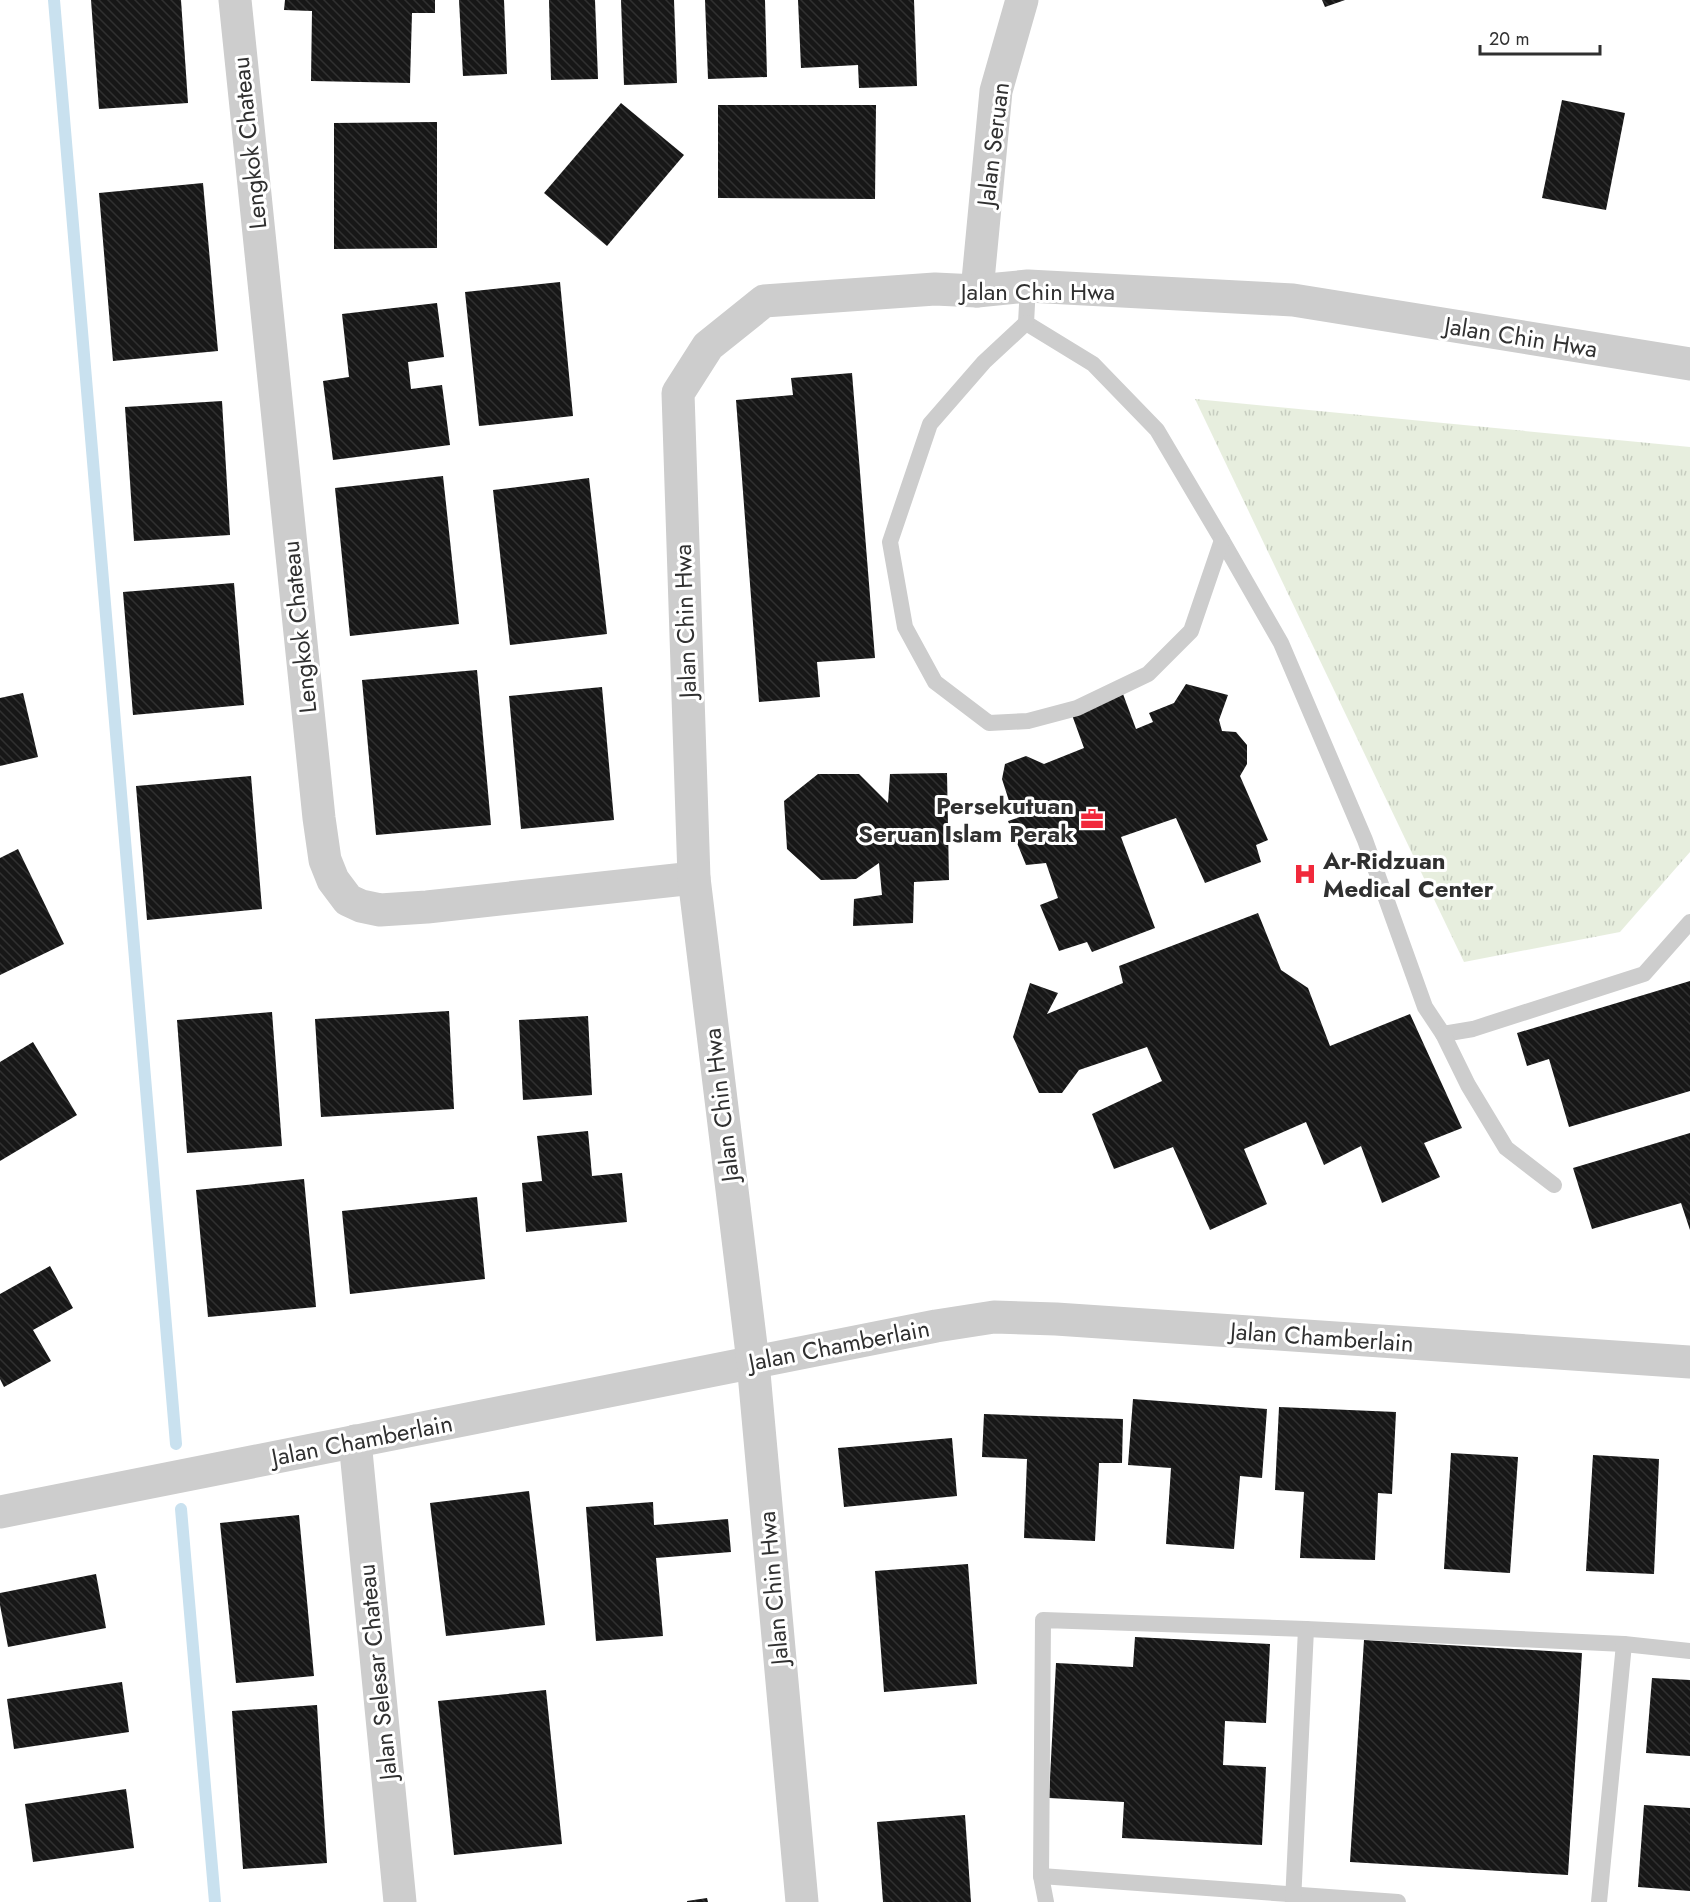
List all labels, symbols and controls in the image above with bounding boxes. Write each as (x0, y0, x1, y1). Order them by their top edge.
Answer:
scale bar (1480, 18, 1600, 56)
text: 20 m (1489, 26, 1529, 52)
street label: Lengkok Chateau (223, 55, 275, 231)
street label: Jalan Seruan (968, 80, 1018, 211)
street label: Jalan Chin Hwa (958, 274, 1115, 309)
street label: Jalan Chin Hwa (1439, 307, 1600, 366)
street label: Lengkok Chateau (273, 539, 325, 715)
street label: Jalan Chin Hwa (665, 543, 705, 702)
place label: Persekutuan Seruan Islam Perak (858, 788, 1074, 851)
office icon: Persekutuan Seruan Islam Perak (1079, 806, 1105, 832)
place label: Ar-Ridzuan Medical Center (1322, 843, 1494, 906)
hospital icon: Ar-Ridzuan Medical Center (1292, 861, 1318, 887)
street label: Jalan Chin Hwa (694, 1026, 748, 1187)
street label: Jalan Chamberlain (743, 1310, 932, 1380)
street label: Jalan Chamberlain (1226, 1313, 1415, 1361)
street label: Jalan Chamberlain (266, 1405, 455, 1475)
street label: Jalan Chin Hwa (749, 1510, 797, 1669)
street label: Jalan Selesar Chateau (348, 1562, 406, 1785)

